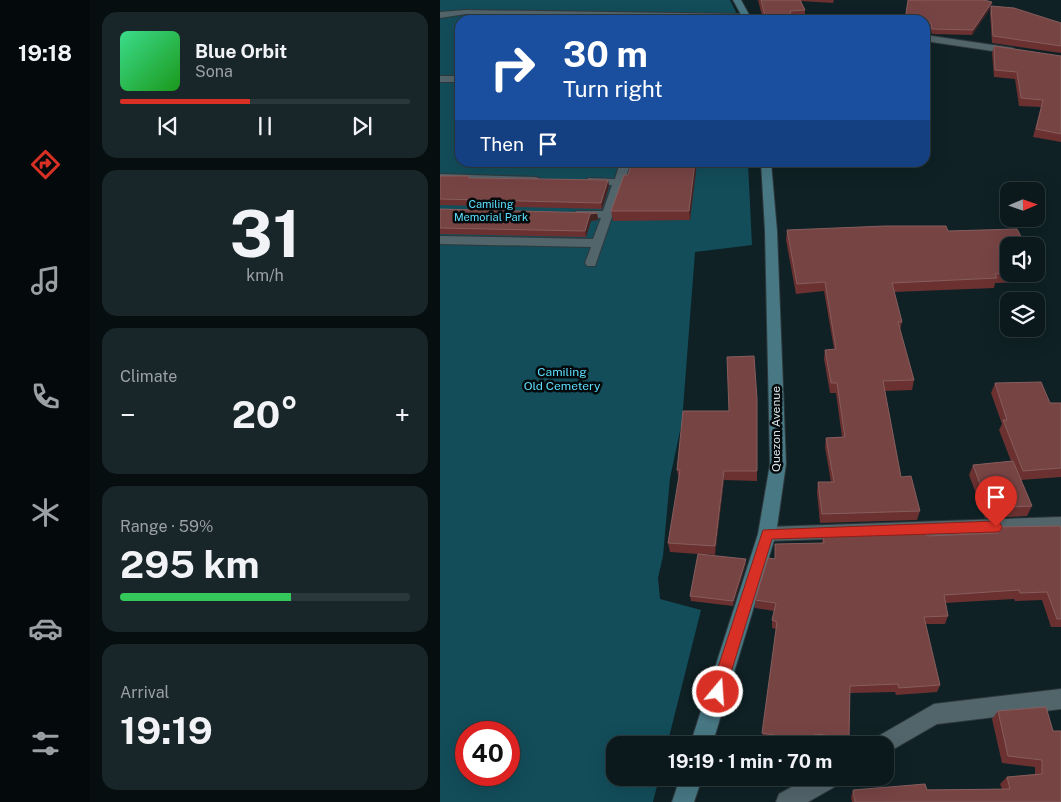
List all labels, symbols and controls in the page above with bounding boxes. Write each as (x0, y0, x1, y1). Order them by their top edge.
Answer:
text: 30 m (563, 34, 648, 75)
icon: right (480, 35, 545, 100)
text: 19:18 (18, 40, 72, 66)
text: Blue Orbit (195, 40, 287, 62)
text: Sona (195, 62, 233, 81)
text: Turn right (563, 76, 663, 102)
icon: previous (154, 112, 182, 140)
icon: pause (251, 112, 279, 140)
icon: next (348, 112, 376, 140)
icon: arrive (534, 130, 562, 158)
text: Then (480, 133, 524, 155)
icon: directions (28, 147, 63, 182)
north arrow (1000, 182, 1045, 228)
map controls (1000, 182, 1045, 337)
text: 31 (229, 195, 301, 272)
park label: Camiling Memorial Park (454, 198, 528, 223)
button: sound (1000, 237, 1045, 282)
icon: music (28, 263, 63, 298)
text: km/h (246, 266, 284, 285)
button: layers (1000, 292, 1045, 337)
park label: Camiling Old Cemetery (524, 365, 601, 393)
text: Climate (120, 367, 177, 386)
icon: phone (28, 379, 63, 414)
street label: Quezon Avenue (769, 386, 783, 472)
text: 20° (232, 392, 298, 437)
text: − (120, 398, 136, 431)
text: + (394, 398, 410, 431)
pin (975, 476, 1017, 527)
icon: arrive (982, 483, 1010, 511)
icon: climate (28, 495, 63, 530)
text: Range · 59% (120, 517, 213, 536)
text: 295 km (120, 542, 259, 587)
icon: car (28, 611, 63, 646)
position arrow (691, 665, 743, 717)
text: Arrival (120, 683, 169, 702)
text: 19:19 (120, 708, 213, 753)
speed limit sign: 40 (455, 721, 520, 786)
icon: filters (28, 726, 63, 761)
text: 19:19 · 1 min · 70 m (668, 750, 832, 772)

